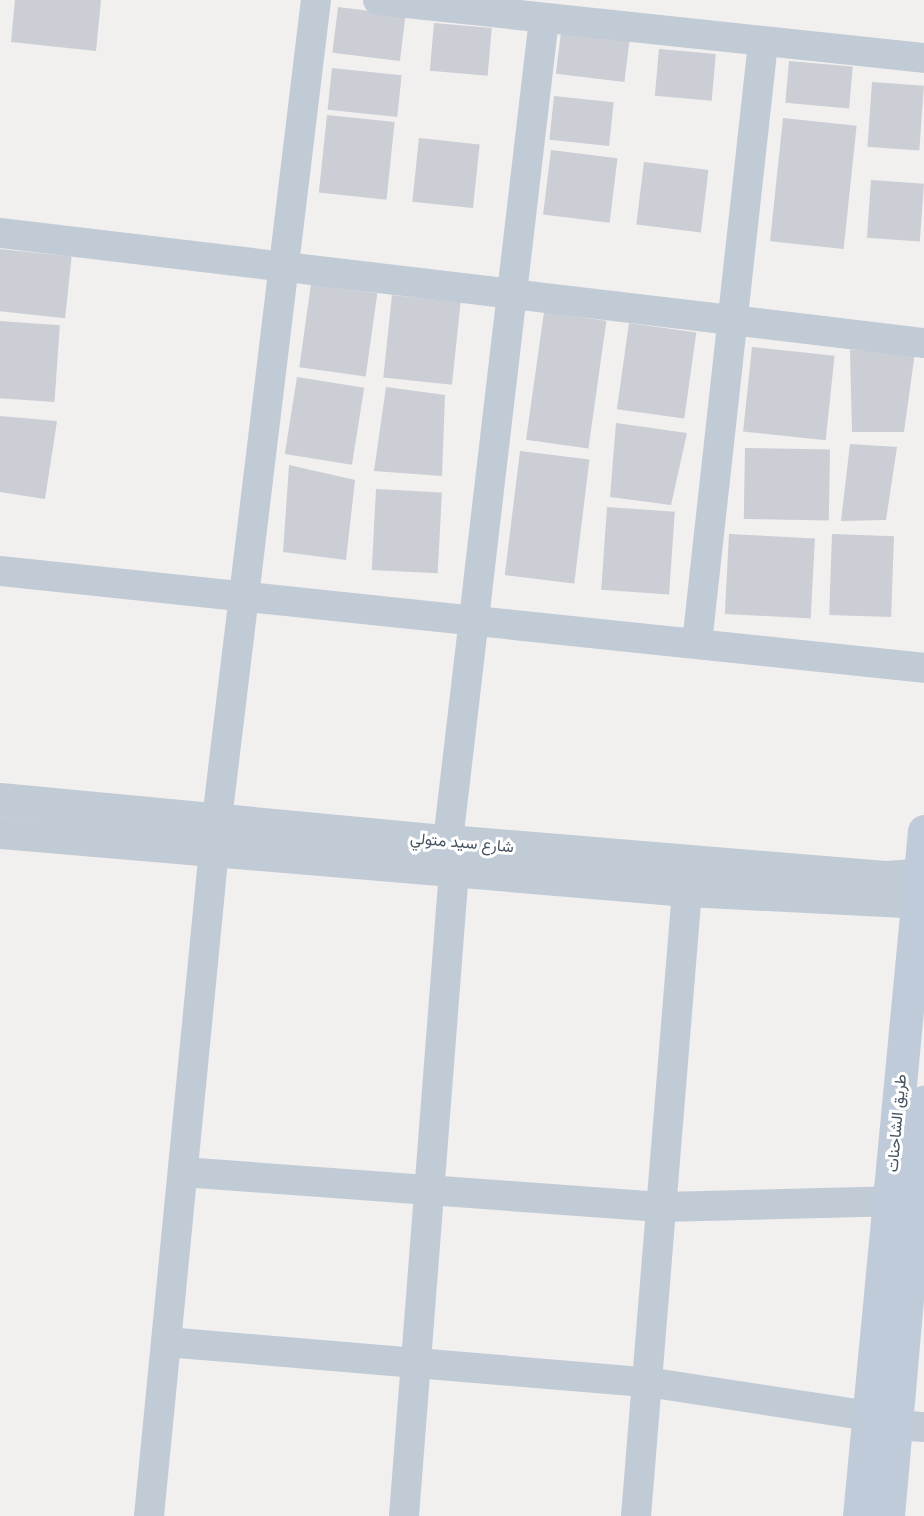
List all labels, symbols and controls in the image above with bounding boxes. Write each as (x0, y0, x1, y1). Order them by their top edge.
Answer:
street label: شارع سيد متولي (409, 828, 515, 856)
street label: طريق الشاحنات (882, 1073, 910, 1173)

